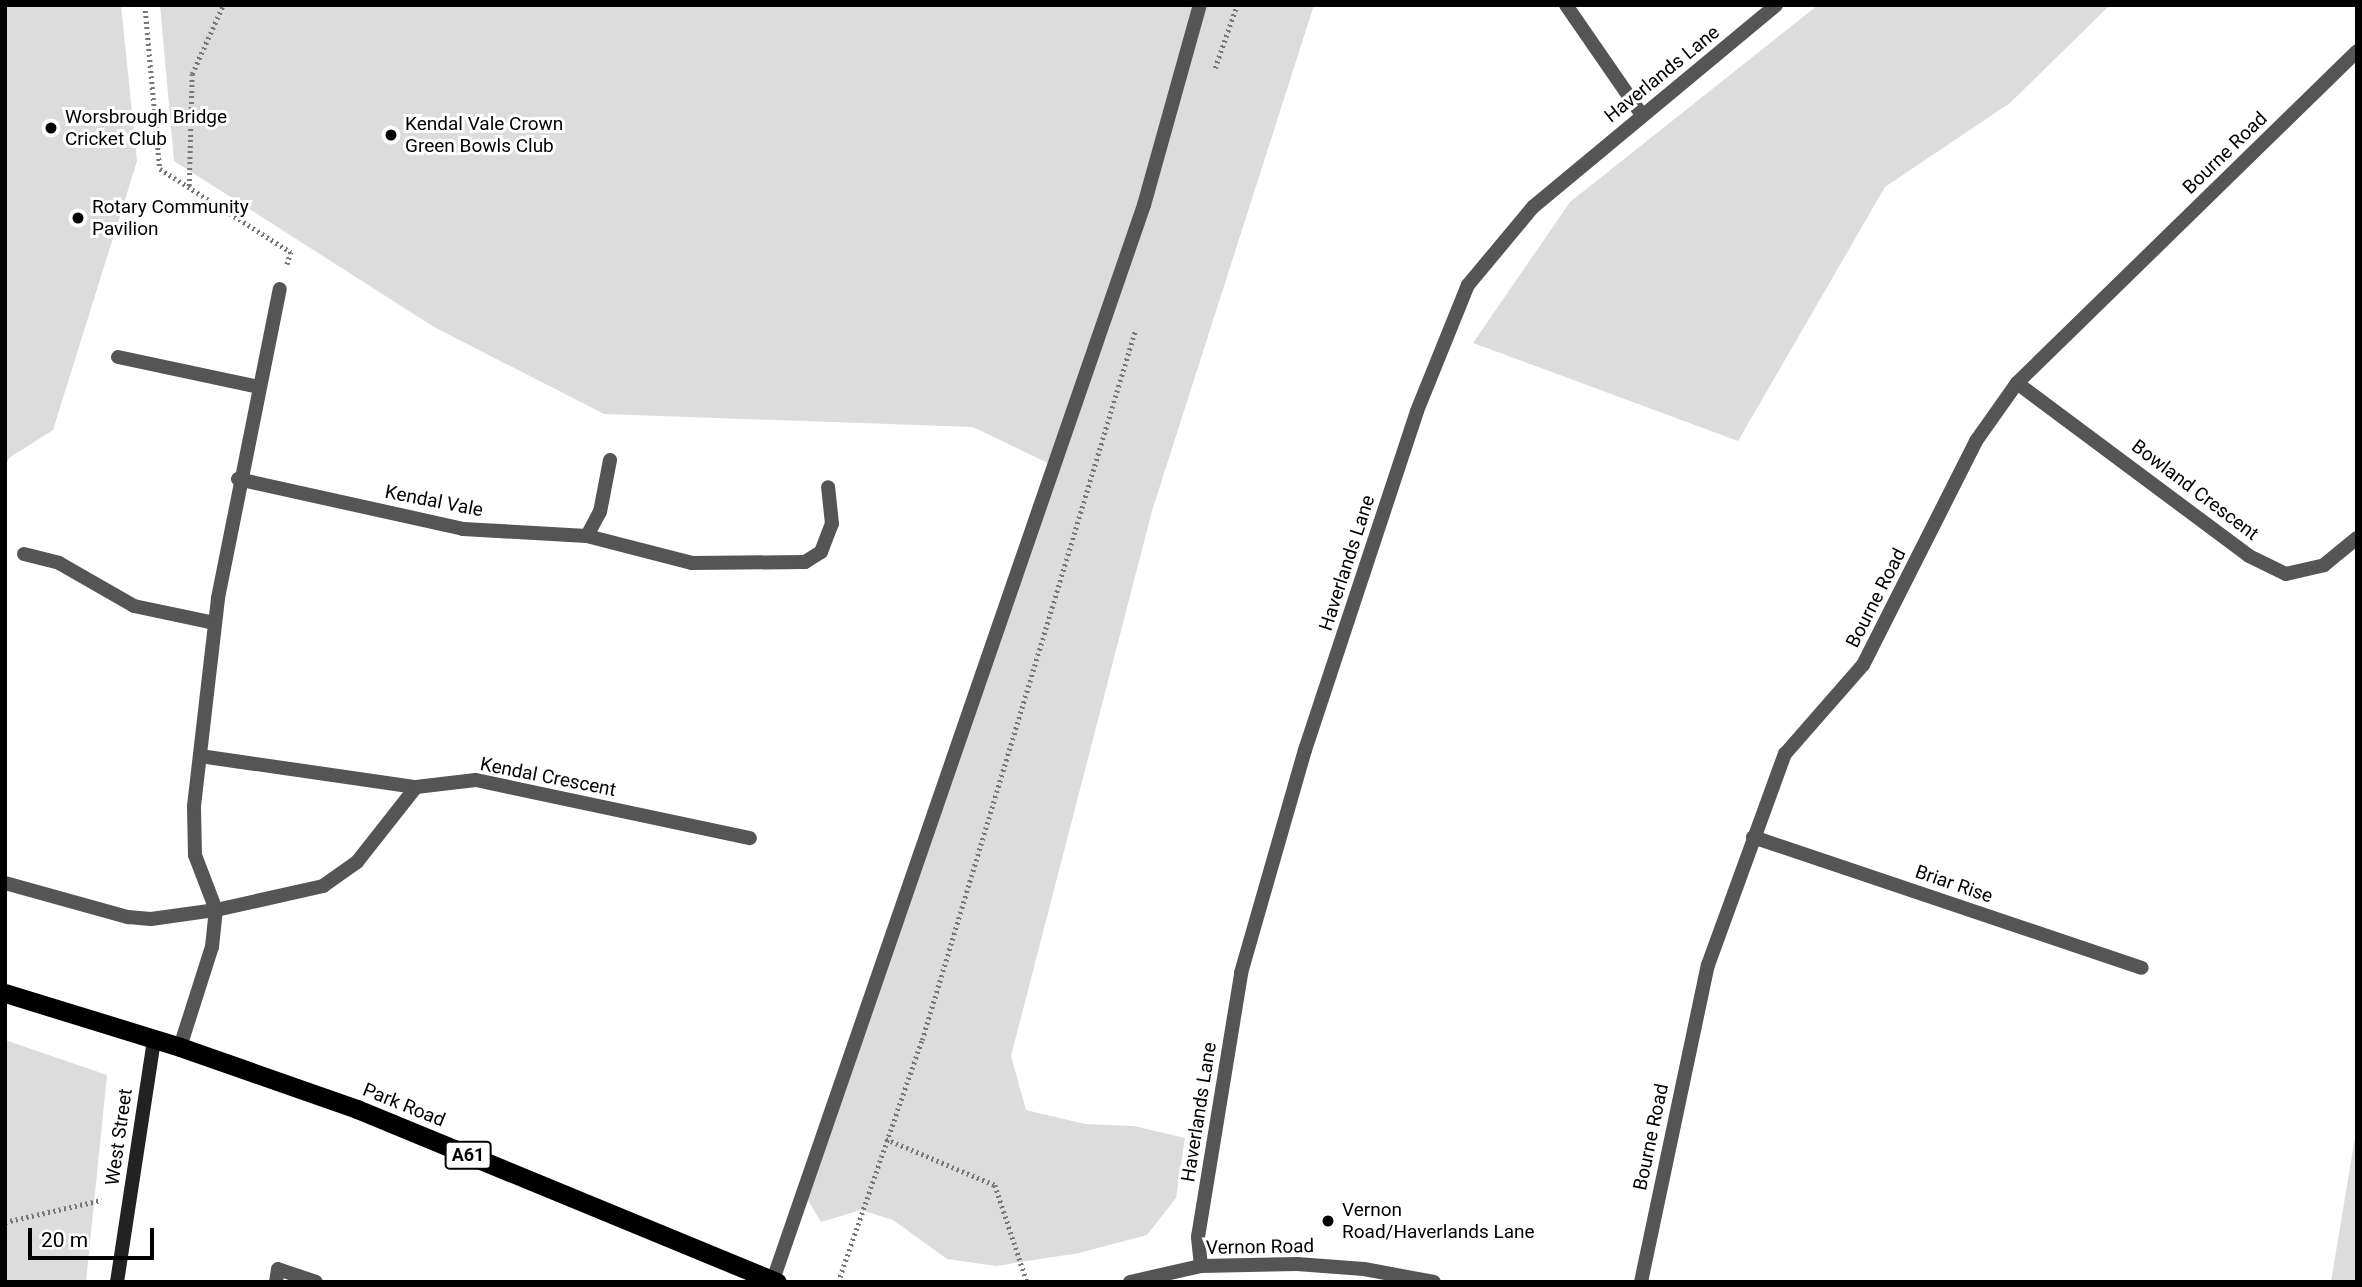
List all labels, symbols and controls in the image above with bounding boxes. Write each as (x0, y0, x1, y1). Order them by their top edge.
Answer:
street label: Haverlands Lane (1600, 21, 1724, 127)
place label: Worsbrough Bridge Cricket Club (65, 106, 227, 150)
street label: Bourne Road (2178, 107, 2272, 199)
place label: Kendal Vale Crown Green Bowls Club (405, 113, 563, 157)
marker: Worsbrough Bridge Cricket Club (43, 120, 59, 136)
marker: Kendal Vale Crown Green Bowls Club (383, 127, 399, 143)
place label: Rotary Community Pavilion (92, 196, 249, 240)
marker: Rotary Community Pavilion (70, 210, 86, 226)
street label: Bowland Crescent (2127, 435, 2263, 545)
street label: Kendal Vale (383, 480, 485, 522)
street label: Haverlands Lane (1314, 492, 1380, 634)
street label: Bourne Road (1841, 545, 1911, 651)
street label: Kendal Crescent (478, 753, 618, 801)
street label: Briar Rise (1912, 860, 1996, 908)
street label: Haverlands Lane (1177, 1041, 1221, 1183)
street label: Park Road (360, 1078, 448, 1132)
street label: Bourne Road (1629, 1082, 1673, 1192)
street label: West Street (101, 1087, 137, 1187)
road number: A61 (444, 1140, 492, 1170)
place label: Vernon Road/Haverlands Lane (1342, 1199, 1535, 1243)
marker: Vernon Road/Haverlands Lane (1320, 1213, 1336, 1229)
scale bar (32, 1214, 158, 1258)
text: 20 m (41, 1228, 88, 1252)
street label: Vernon Road (1206, 1235, 1314, 1259)

